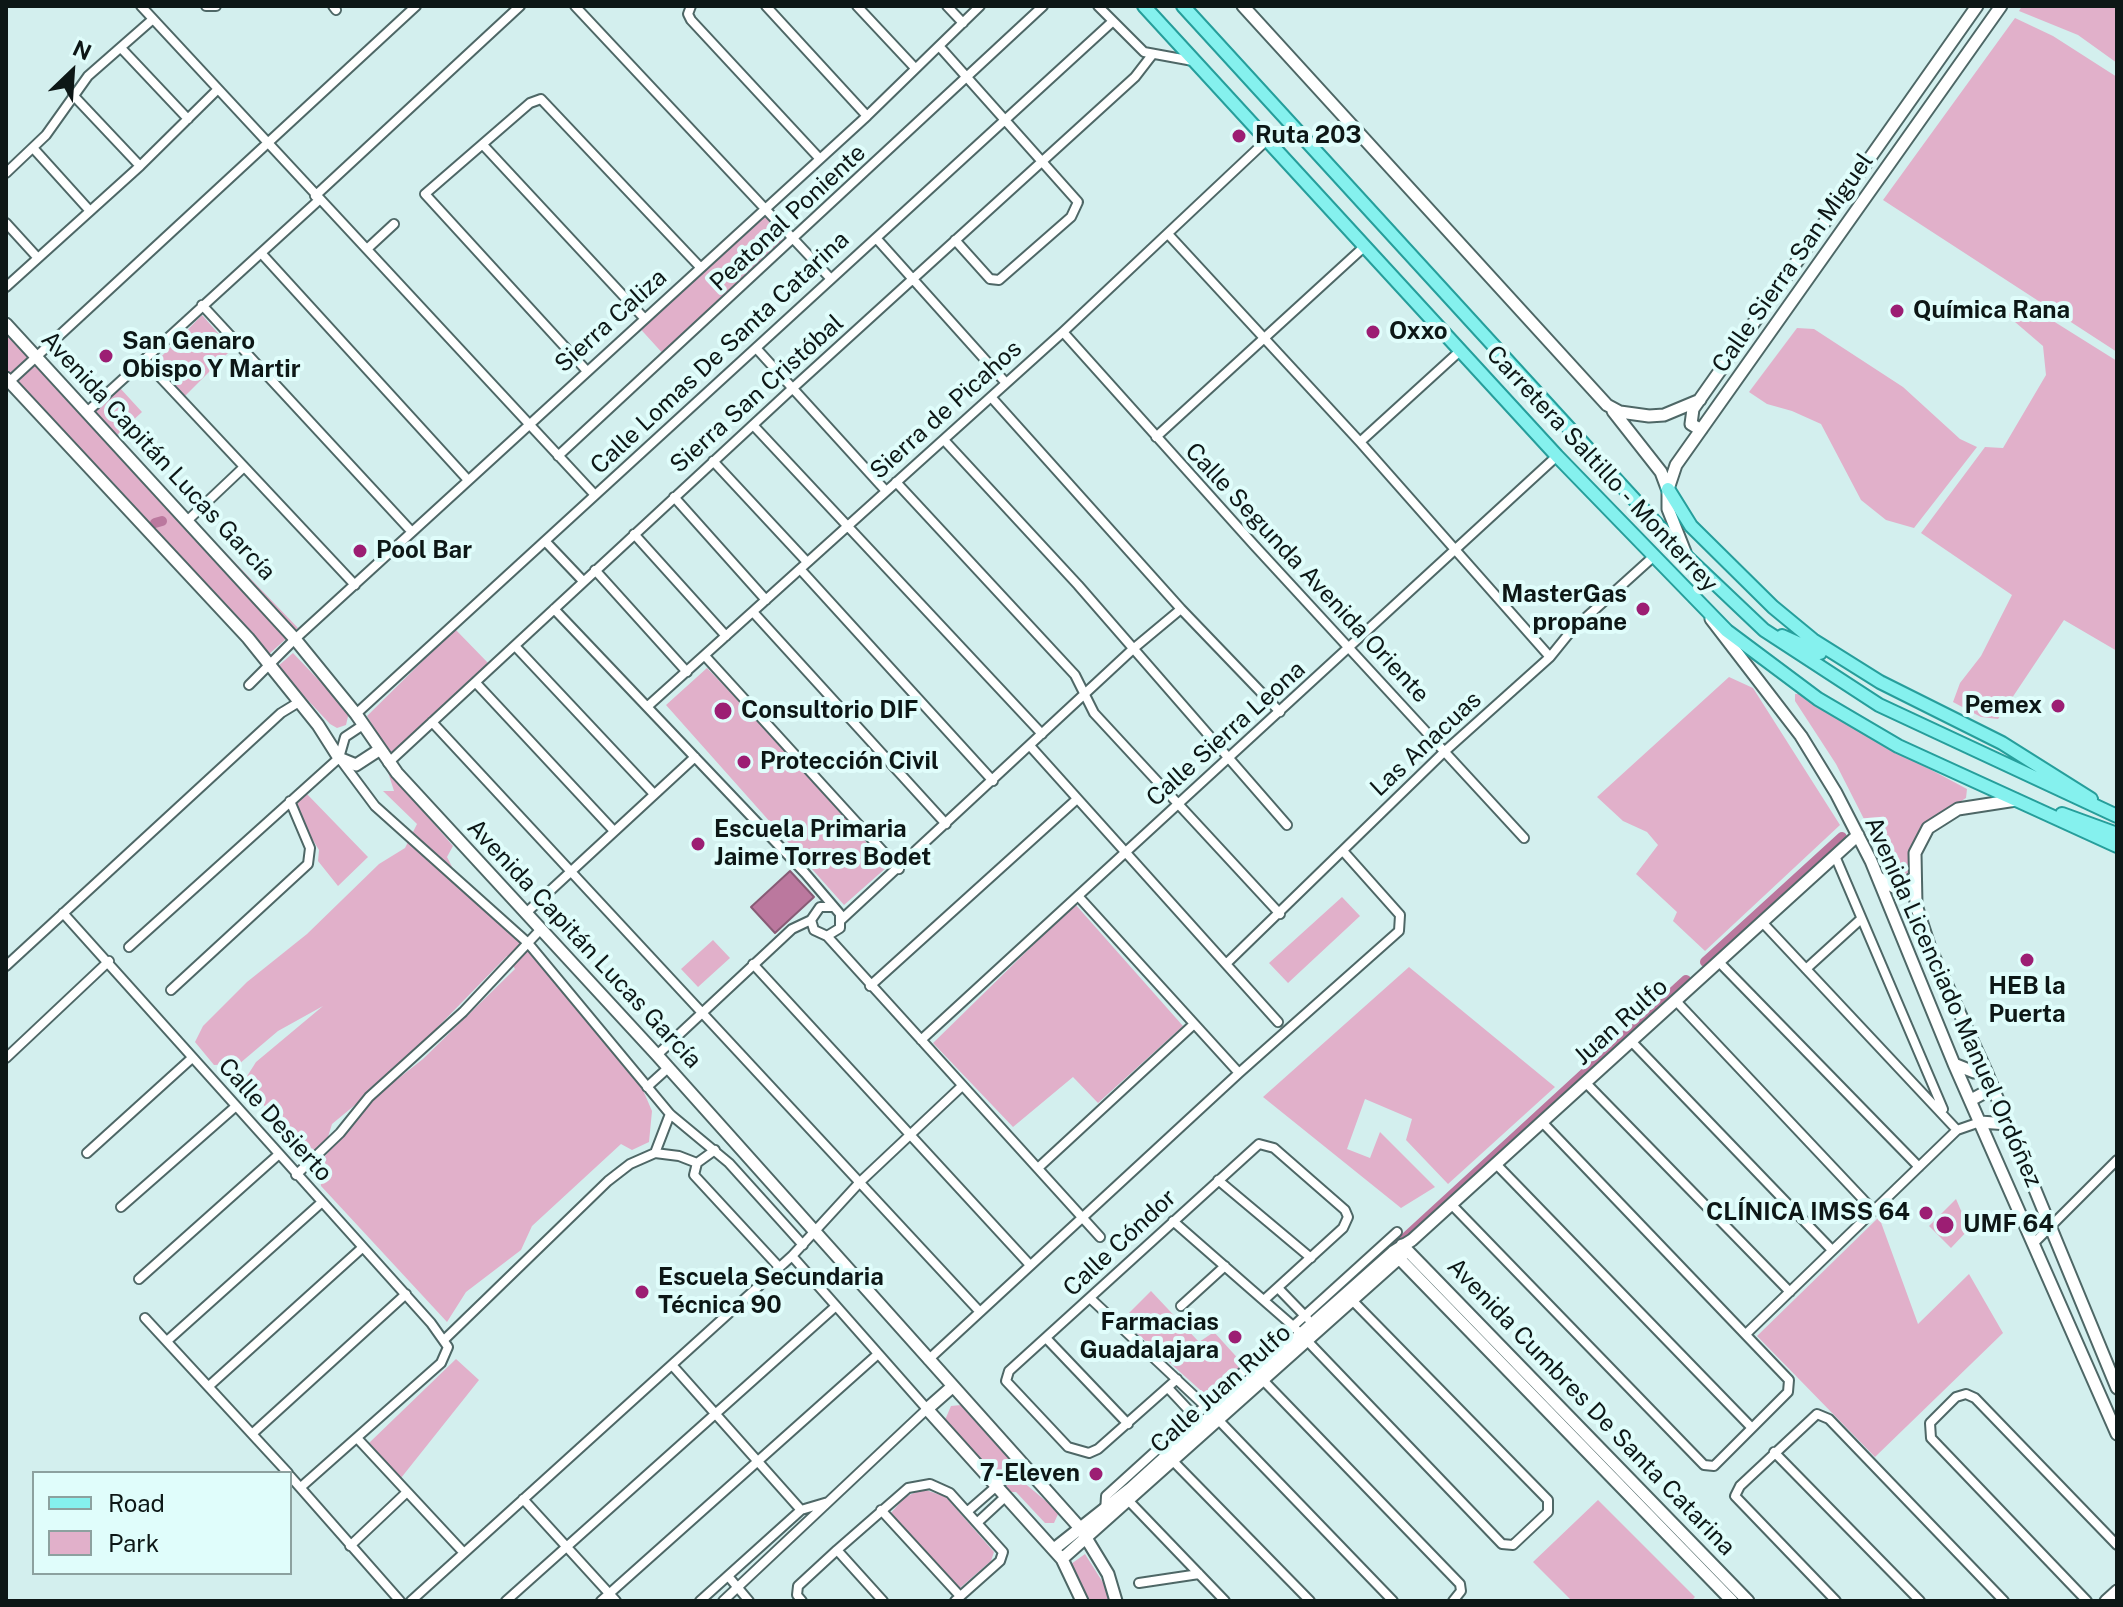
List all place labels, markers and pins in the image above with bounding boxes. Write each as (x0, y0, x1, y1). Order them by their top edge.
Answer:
place label: Ruta 203 (1255, 122, 1361, 150)
marker: Ruta 203 (1230, 127, 1248, 145)
place label: Química Rana (1913, 297, 2070, 325)
marker: Química Rana (1888, 302, 1906, 320)
place label: Oxxo (1389, 318, 1448, 346)
marker: Oxxo (1364, 323, 1382, 341)
place label: San Genaro Obispo Y Martir (122, 328, 301, 384)
marker: San Genaro Obispo Y Martir (97, 347, 115, 365)
place label: Pool Bar (376, 537, 472, 565)
marker: Pool Bar (351, 542, 369, 560)
place label: MasterGas propane (1501, 581, 1627, 637)
marker: MasterGas propane (1634, 600, 1652, 618)
place label: Pemex (1964, 692, 2042, 720)
place label: Consultorio DIF (741, 697, 919, 725)
marker: Pemex (2049, 697, 2067, 715)
marker: Consultorio DIF (712, 700, 734, 722)
place label: Protección Civil (760, 748, 939, 776)
marker: Protección Civil (735, 753, 753, 771)
place label: Escuela Primaria Jaime Torres Bodet (714, 816, 931, 872)
marker: Escuela Primaria Jaime Torres Bodet (689, 835, 707, 853)
marker: HEB la Puerta (2018, 951, 2036, 969)
place label: HEB la Puerta (1988, 973, 2066, 1029)
place label: CLÍNICA IMSS 64 (1706, 1199, 1910, 1227)
marker: CLÍNICA IMSS 64 (1917, 1204, 1935, 1222)
place label: UMF 64 (1963, 1211, 2054, 1239)
marker: UMF 64 (1934, 1214, 1956, 1236)
place label: Escuela Secundaria Técnica 90 (658, 1264, 884, 1320)
marker: Escuela Secundaria Técnica 90 (633, 1283, 651, 1301)
place label: Farmacias Guadalajara (1080, 1309, 1219, 1365)
marker: Farmacias Guadalajara (1226, 1328, 1244, 1346)
place label: 7-Eleven (980, 1460, 1080, 1488)
marker: 7-Eleven (1087, 1465, 1105, 1483)

